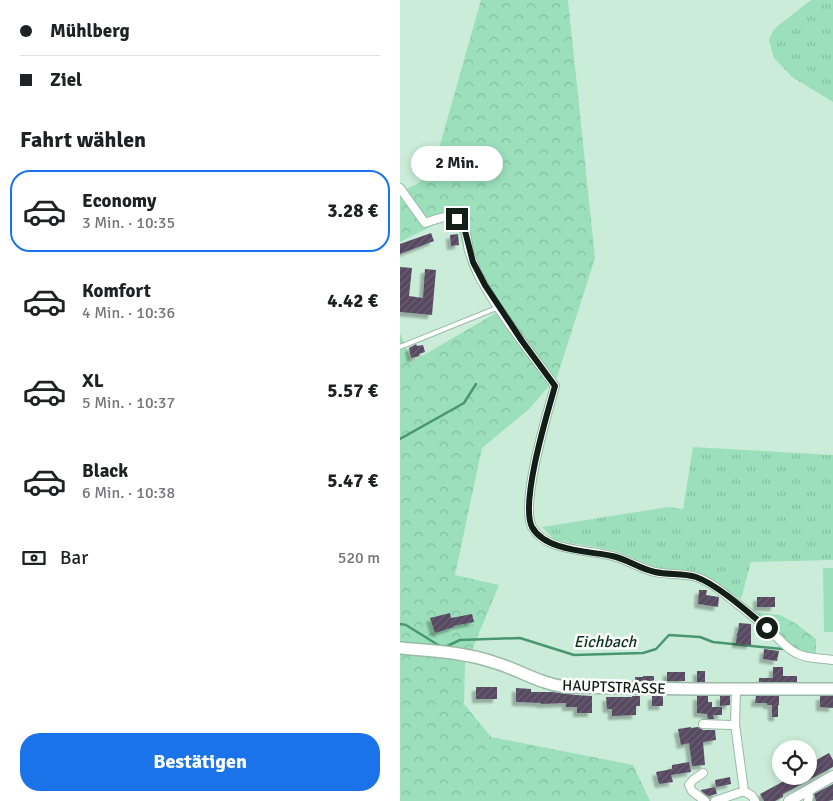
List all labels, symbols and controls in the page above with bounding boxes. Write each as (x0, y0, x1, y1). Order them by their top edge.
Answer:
text: Mühlberg (50, 19, 130, 43)
text: Ziel (50, 68, 82, 92)
text: Fahrt wählen (20, 126, 146, 153)
callout: 2 Min. (411, 146, 503, 182)
text: 2 Min. (435, 153, 479, 173)
icon: car (22, 189, 67, 234)
text: Economy (82, 189, 156, 213)
text: 3.28 € (327, 199, 378, 223)
route end (446, 208, 468, 230)
text: 3 Min. · 10:35 (82, 213, 175, 233)
icon: car (22, 279, 67, 324)
text: Komfort (82, 279, 151, 303)
text: 4.42 € (327, 289, 378, 313)
text: 4 Min. · 10:36 (82, 303, 175, 323)
icon: car (22, 369, 67, 414)
text: XL (82, 369, 104, 393)
text: 5.57 € (327, 379, 378, 403)
text: 5 Min. · 10:37 (82, 393, 175, 413)
icon: car (22, 459, 67, 504)
text: Black (82, 459, 128, 483)
text: 5.47 € (327, 469, 378, 493)
text: 6 Min. · 10:38 (82, 483, 175, 503)
icon: cash (20, 544, 48, 572)
text: Bar (60, 546, 88, 570)
text: 520 m (338, 548, 380, 568)
route start (756, 617, 778, 639)
water label: Eichbach (574, 632, 637, 652)
street label: HAUPTSTRASSE (562, 676, 666, 698)
button: Bestätigen (20, 733, 380, 791)
map controls (772, 740, 817, 785)
button: locate (772, 740, 817, 785)

